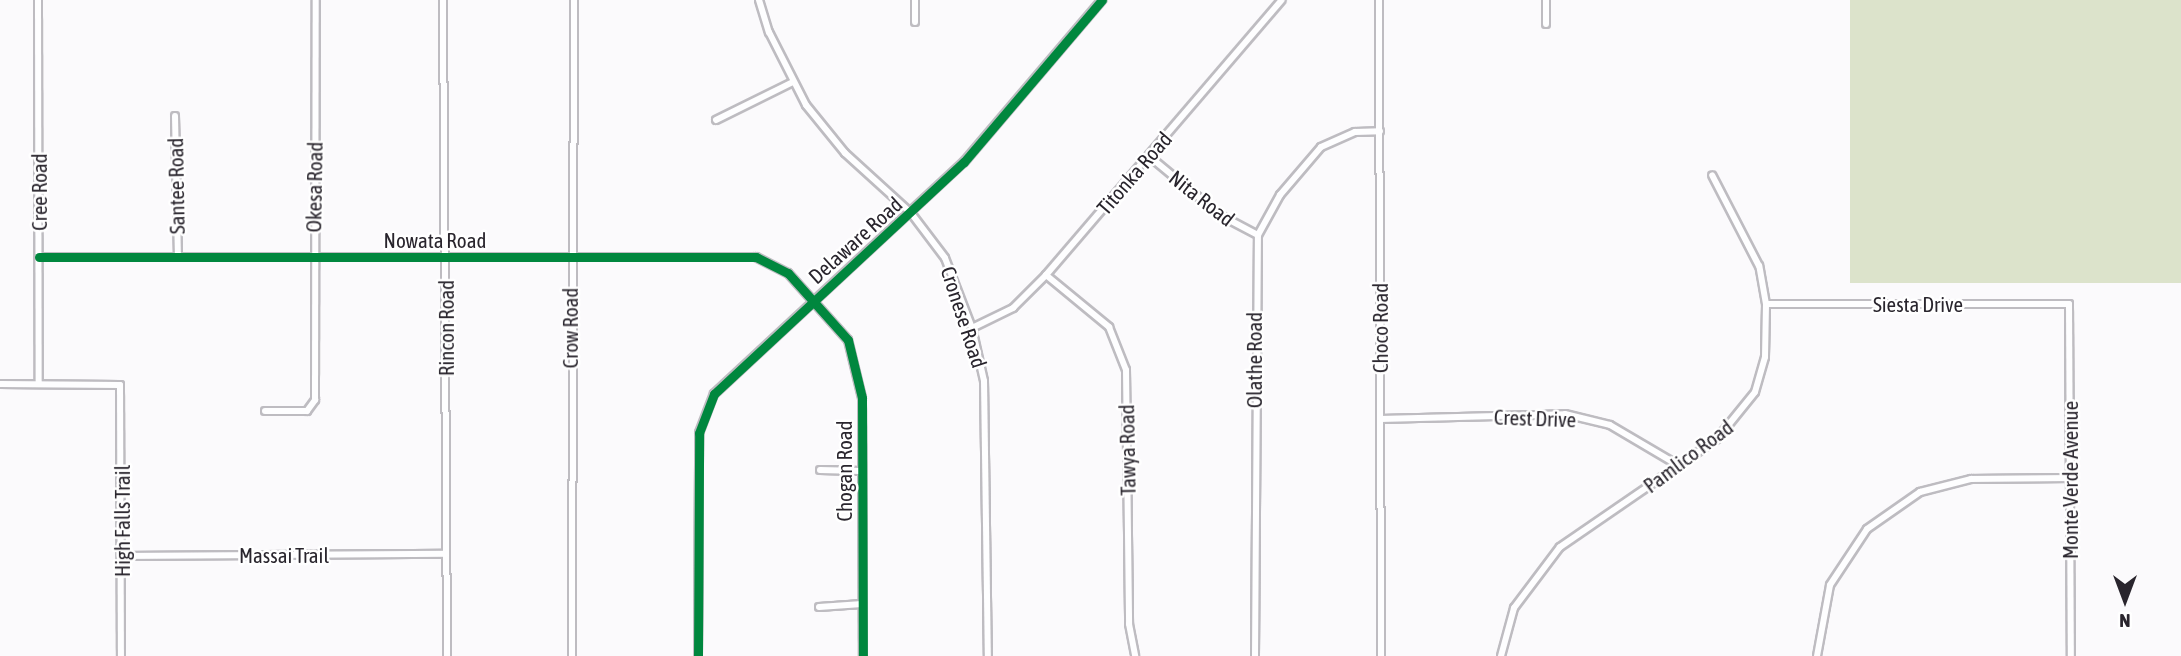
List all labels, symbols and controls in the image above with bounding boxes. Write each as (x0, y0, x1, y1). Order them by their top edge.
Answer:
street label: Titonka Road (1091, 126, 1177, 220)
street label: Santee Road (163, 138, 189, 234)
street label: Okesa Road (301, 141, 327, 233)
street label: Cree Road (26, 153, 52, 231)
street label: Nita Road (1164, 165, 1240, 231)
street label: Delaware Road (803, 191, 907, 289)
street label: Nowata Road (384, 227, 486, 253)
street label: Cronese Road (936, 263, 992, 371)
street label: Rincon Road (433, 280, 459, 376)
street label: Choco Road (1367, 283, 1393, 373)
street label: Crow Road (557, 288, 583, 368)
street label: Siesta Drive (1873, 291, 1963, 317)
street label: Olathe Road (1241, 312, 1267, 408)
street label: Monte Verde Avenue (2057, 401, 2083, 559)
street label: Tawya Road (1114, 404, 1140, 496)
street label: Crest Drive (1493, 404, 1577, 432)
street label: Pamlico Road (1638, 414, 1738, 498)
street label: Chogan Road (831, 420, 857, 522)
street label: High Falls Trail (109, 465, 135, 577)
street label: Massai Trail (239, 542, 329, 568)
north arrow (2090, 565, 2160, 635)
text: N (2119, 610, 2131, 632)

